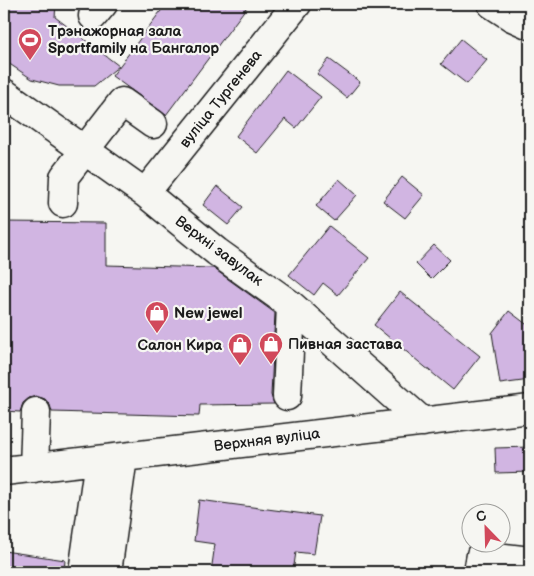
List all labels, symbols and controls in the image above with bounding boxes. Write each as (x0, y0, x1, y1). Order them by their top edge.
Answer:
place label: Трэнажорная зала Sportfamily на Бангалор (48, 22, 219, 58)
sports icon: Трэнажорная зала Sportfamily на Бангалор (17, 27, 43, 61)
street label: вуліца Тургенева (176, 46, 266, 152)
street label: Верхні завулак (171, 212, 267, 290)
shop icon: New jewel (144, 300, 170, 334)
place label: New jewel (174, 304, 242, 323)
shop icon: Пивная застава (258, 331, 284, 365)
shop icon: Салон Кира (227, 332, 253, 366)
place label: Пивная застава (288, 335, 402, 354)
place label: Салон Кира (138, 336, 222, 355)
street label: Верхняя вуліца (213, 424, 321, 456)
north arrow (462, 504, 512, 554)
text: С (473, 507, 489, 526)

